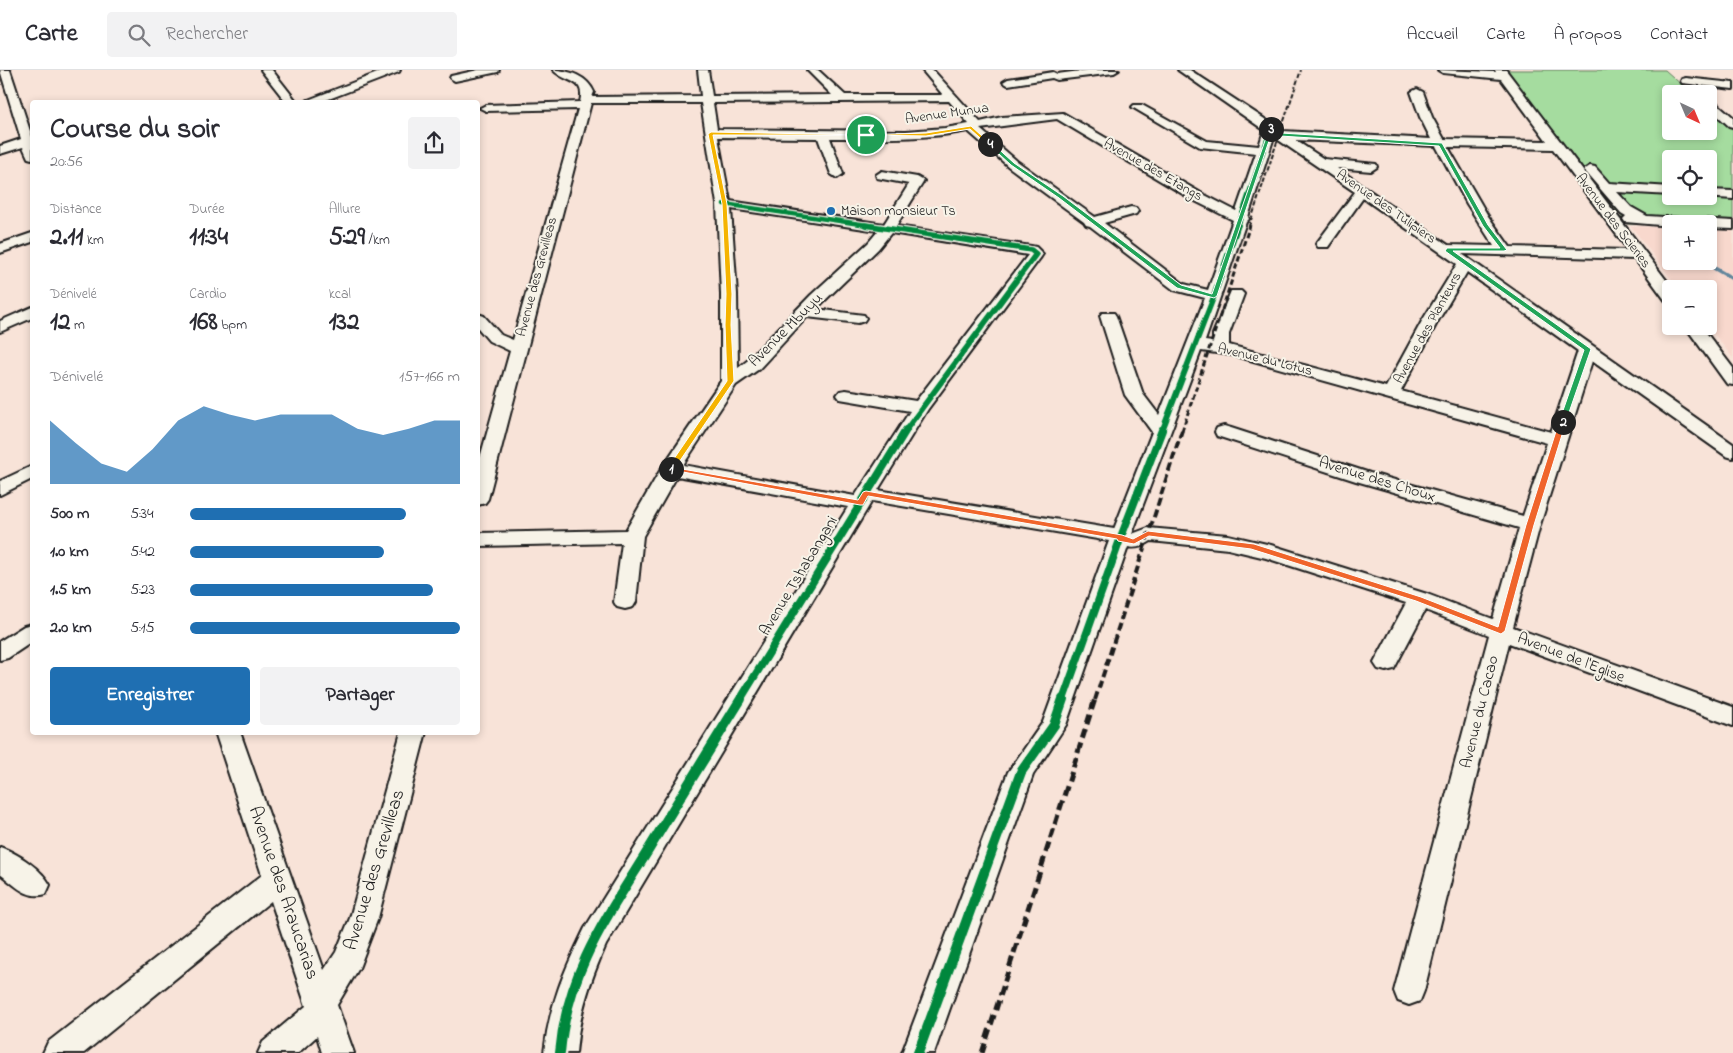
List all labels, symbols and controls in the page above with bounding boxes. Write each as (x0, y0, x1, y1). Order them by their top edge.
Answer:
search box (107, 12, 457, 57)
text: Carte (25, 17, 77, 52)
icon: search (125, 21, 153, 49)
text: Rechercher (165, 21, 248, 48)
text: Accueil (1406, 22, 1458, 48)
text: Carte (1486, 22, 1525, 48)
text: À propos (1553, 22, 1622, 48)
text: Contact (1650, 22, 1708, 48)
north arrow (1662, 85, 1718, 140)
map controls (1662, 85, 1717, 335)
street label: Avenue Munua (904, 98, 990, 130)
text: Course du soir (50, 110, 220, 151)
pin (845, 114, 887, 156)
pin: 3 (1258, 116, 1284, 142)
button: share (408, 117, 460, 169)
text: 3 (1269, 119, 1274, 140)
icon: arrive (852, 121, 880, 149)
pin: 4 (978, 132, 1002, 156)
street label: Avenue des Etangs (1099, 133, 1206, 208)
text: 4 (988, 134, 993, 155)
text: 20:56 (50, 150, 82, 174)
button: locate (1662, 150, 1717, 205)
street label: Avenue des Tulipiers (1332, 165, 1440, 249)
street label: Avenue des Scieries (1570, 169, 1656, 273)
text: Distance (50, 199, 102, 220)
text: Durée (189, 199, 224, 220)
text: Allure (329, 199, 361, 220)
place label: Maison monsieur Ts (841, 201, 956, 222)
marker: Maison monsieur Ts (825, 205, 837, 217)
street label: Avenue des Grevilleas (511, 215, 563, 339)
button: + (1662, 215, 1717, 270)
text: 2.11 (50, 220, 83, 256)
text: 11:34 (189, 220, 228, 256)
text: 5:29 (329, 220, 365, 256)
text: km (83, 230, 104, 251)
text: /km (365, 230, 390, 251)
street label: Avenue des Planteurs (1389, 268, 1467, 388)
button: − (1662, 280, 1717, 335)
text: Dénivelé (50, 284, 97, 305)
text: Cardio (189, 284, 227, 305)
text: kcal (329, 284, 351, 305)
street label: Avenue Mbuyu (743, 287, 829, 373)
text: 12 (50, 305, 70, 341)
text: 168 (189, 305, 218, 341)
text: 132 (329, 305, 359, 341)
text: m (70, 315, 85, 336)
text: bpm (218, 315, 247, 336)
street label: Avenue du Lotus (1215, 338, 1315, 382)
text: Dénivelé (50, 365, 103, 389)
text: 157–166 m (399, 365, 460, 389)
pin: 2 (1550, 410, 1576, 434)
text: 2 (1560, 412, 1567, 433)
street label: Avenue des Choux (1316, 451, 1438, 509)
pin: 1 (658, 456, 684, 482)
text: 1 (669, 459, 674, 480)
text: 500 m (50, 502, 89, 526)
text: 5:34 (130, 502, 154, 526)
street label: Avenue Tshabangani (754, 511, 844, 641)
text: 1.0 km (50, 540, 89, 564)
text: 5:42 (130, 540, 155, 564)
text: 1.5 km (50, 578, 91, 602)
text: 5:23 (130, 578, 155, 602)
text: 2.0 km (50, 616, 92, 640)
text: 5:15 (130, 616, 155, 640)
street label: Avenue de l'Eglise (1514, 626, 1629, 690)
street label: Avenue du Cacao (1454, 653, 1506, 771)
button: Enregistrer (50, 667, 250, 725)
button: Partager (260, 667, 460, 725)
street label: Avenue des Grevilleas (338, 786, 412, 954)
street label: Avenue des Araucarias (241, 803, 325, 983)

